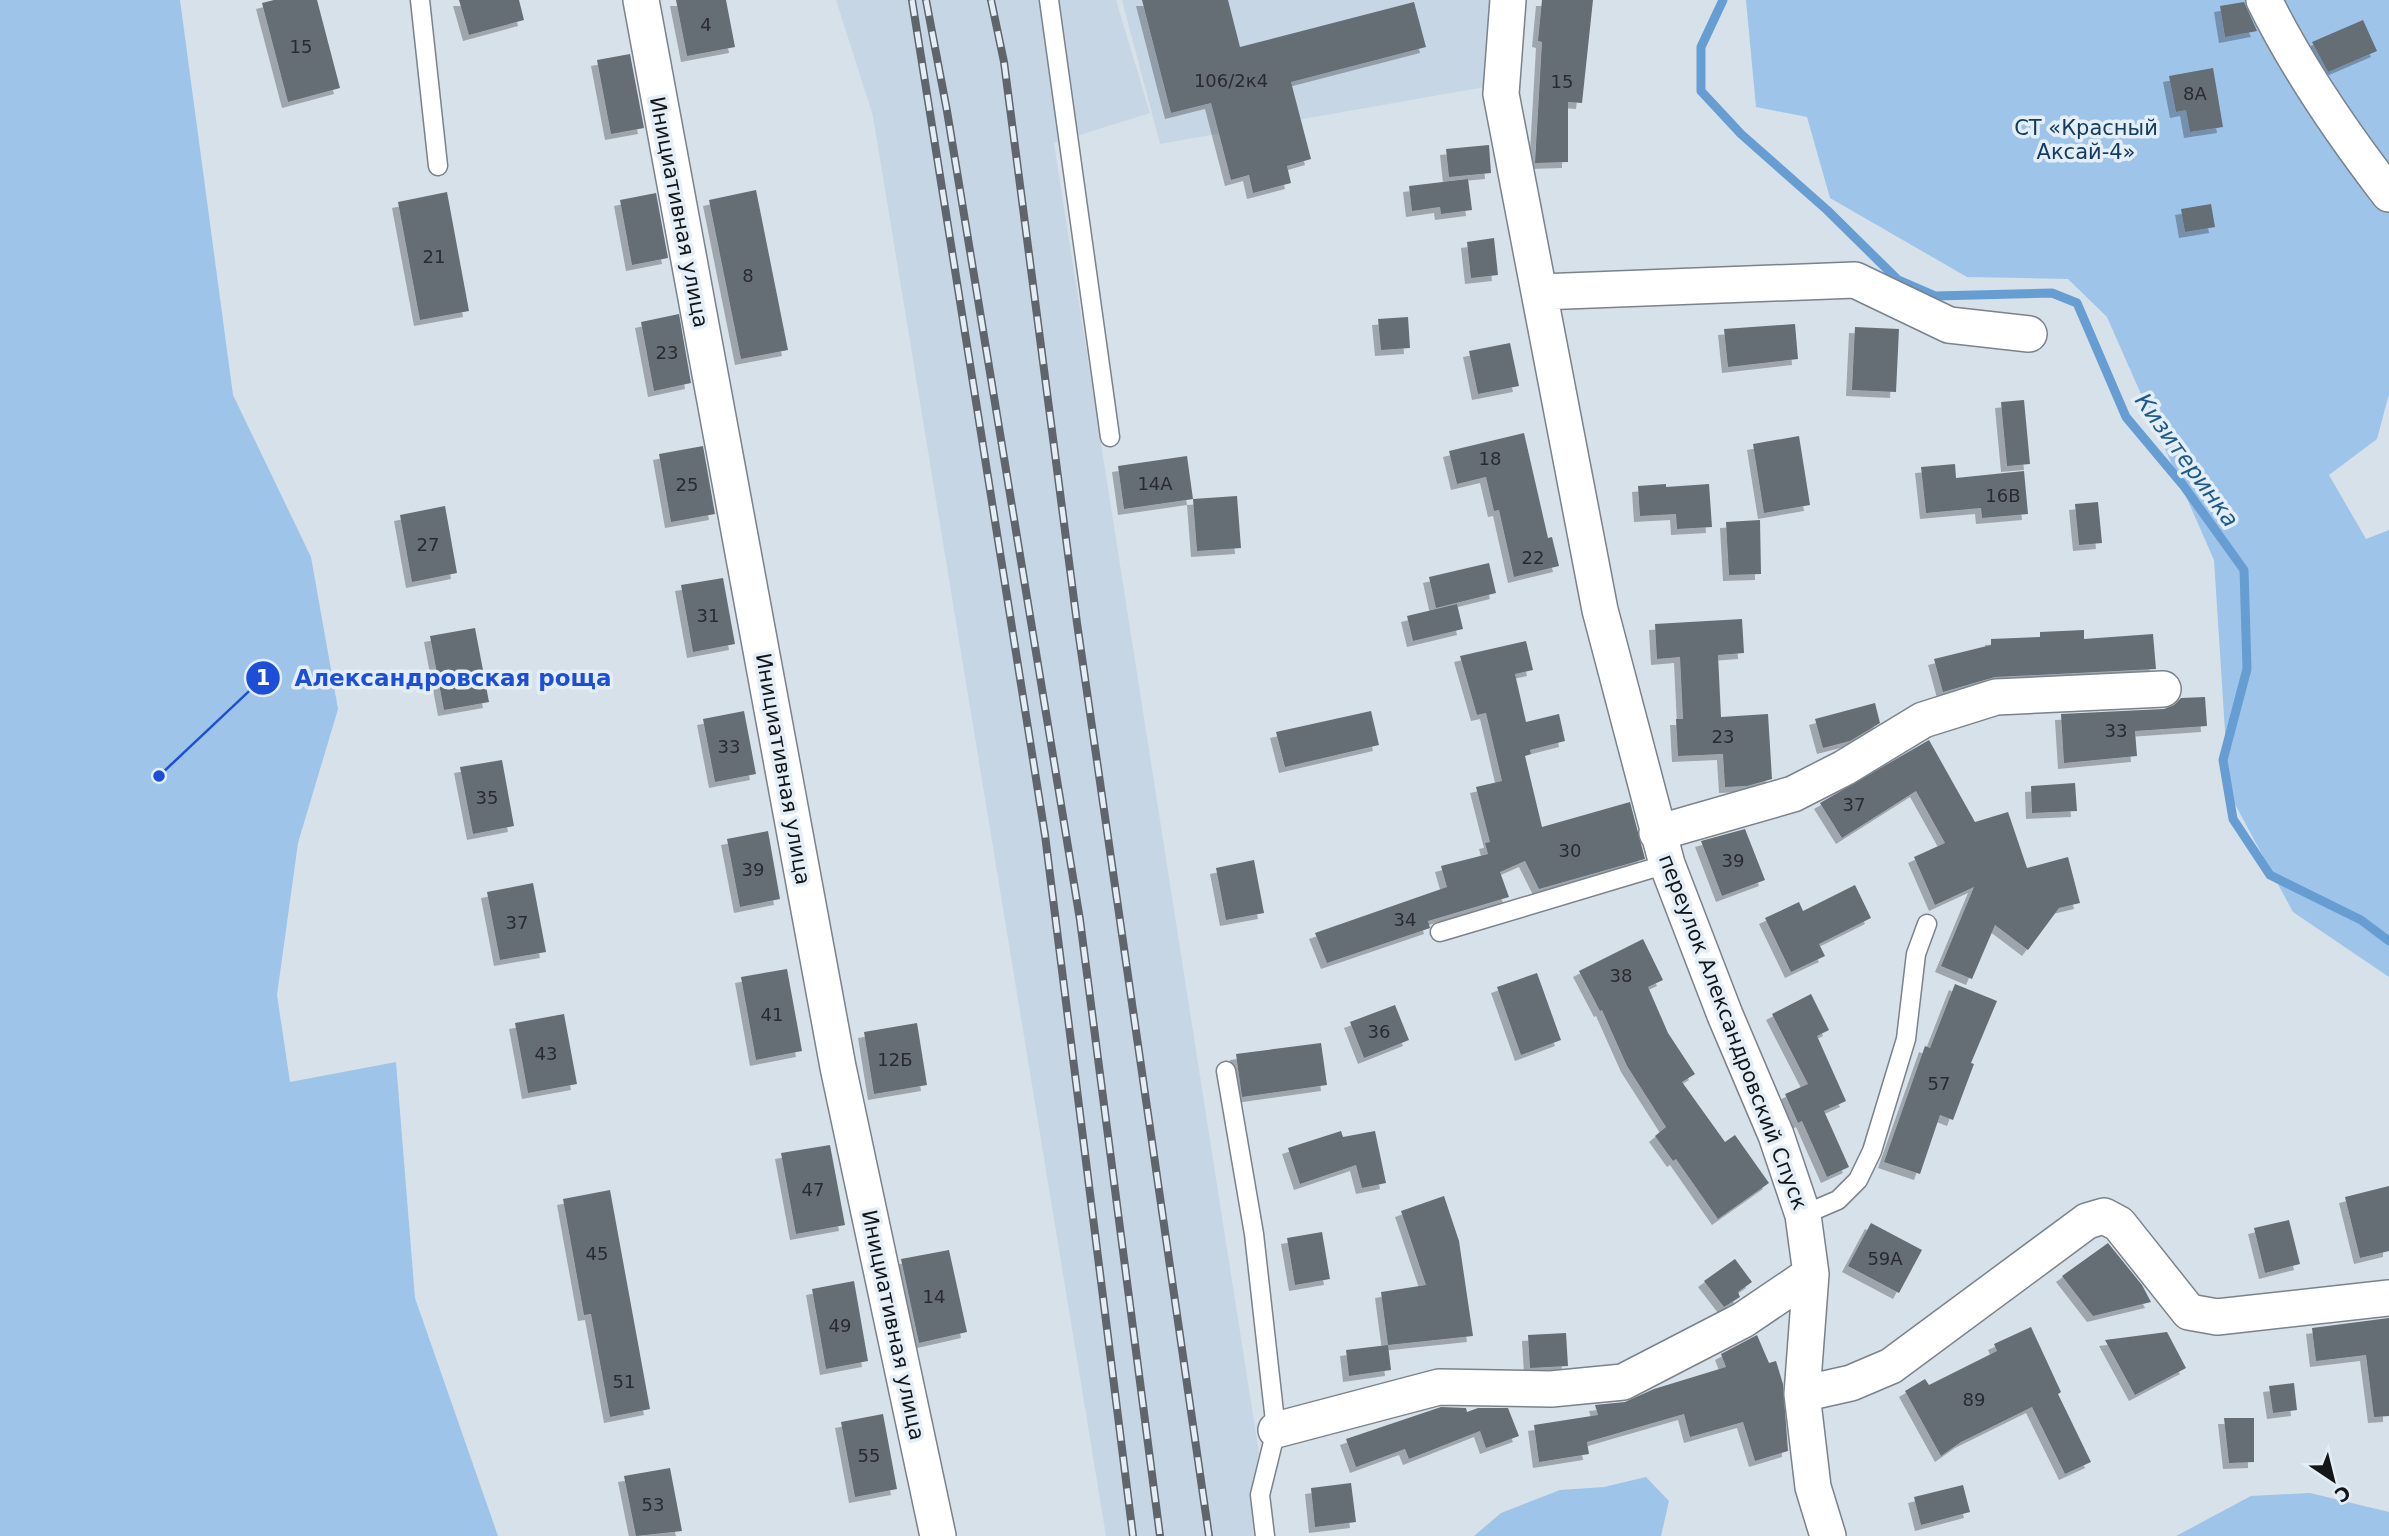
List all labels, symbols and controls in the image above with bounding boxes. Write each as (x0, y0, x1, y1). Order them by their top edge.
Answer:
house number: 4 (700, 14, 712, 35)
house number: 15 (290, 36, 312, 57)
house number: 106/2к4 (1194, 70, 1268, 91)
house number: 15 (1551, 71, 1573, 92)
house number: 8А (2183, 83, 2208, 104)
street label: Инициативная улица (645, 94, 713, 330)
park label: СТ «Красный Аксай-4» (2014, 116, 2158, 164)
house number: 21 (423, 246, 445, 267)
house number: 8 (742, 265, 754, 286)
house number: 23 (656, 342, 678, 363)
water label: Кизитеринка (2130, 388, 2244, 532)
house number: 18 (1479, 448, 1501, 469)
house number: 14А (1137, 473, 1173, 494)
house number: 25 (676, 474, 698, 495)
house number: 16В (1985, 485, 2021, 506)
house number: 27 (417, 534, 439, 555)
house number: 22 (1522, 547, 1544, 568)
house number: 31 (697, 605, 719, 626)
street label: Инициативная улица (751, 651, 815, 887)
callout: Александровская роща (245, 656, 625, 700)
text: Александровская роща (294, 665, 612, 691)
text: 1 (256, 666, 270, 690)
house number: 33 (2105, 720, 2127, 741)
house number: 23 (1712, 726, 1734, 747)
house number: 33 (718, 736, 740, 757)
house number: 35 (476, 787, 498, 808)
house number: 37 (1843, 794, 1865, 815)
house number: 30 (1559, 840, 1581, 861)
house number: 39 (1722, 850, 1744, 871)
street label: переулок Александровский Спуск (1654, 851, 1812, 1213)
house number: 39 (742, 859, 764, 880)
house number: 34 (1394, 909, 1416, 930)
house number: 37 (506, 912, 528, 933)
house number: 38 (1610, 965, 1632, 986)
house number: 41 (761, 1004, 783, 1025)
house number: 36 (1368, 1021, 1390, 1042)
house number: 43 (535, 1043, 557, 1064)
house number: 12Б (877, 1049, 913, 1070)
house number: 57 (1928, 1073, 1950, 1094)
house number: 47 (802, 1179, 824, 1200)
street label: Инициативная улица (857, 1208, 929, 1442)
house number: 45 (586, 1243, 608, 1264)
house number: 59А (1867, 1248, 1903, 1269)
house number: 14 (923, 1286, 945, 1307)
house number: 49 (829, 1315, 851, 1336)
house number: 51 (613, 1371, 635, 1392)
house number: 89 (1963, 1389, 1985, 1410)
house number: 55 (858, 1445, 880, 1466)
north arrow (2298, 1445, 2368, 1515)
text: С (2331, 1481, 2355, 1507)
house number: 53 (642, 1494, 664, 1515)

